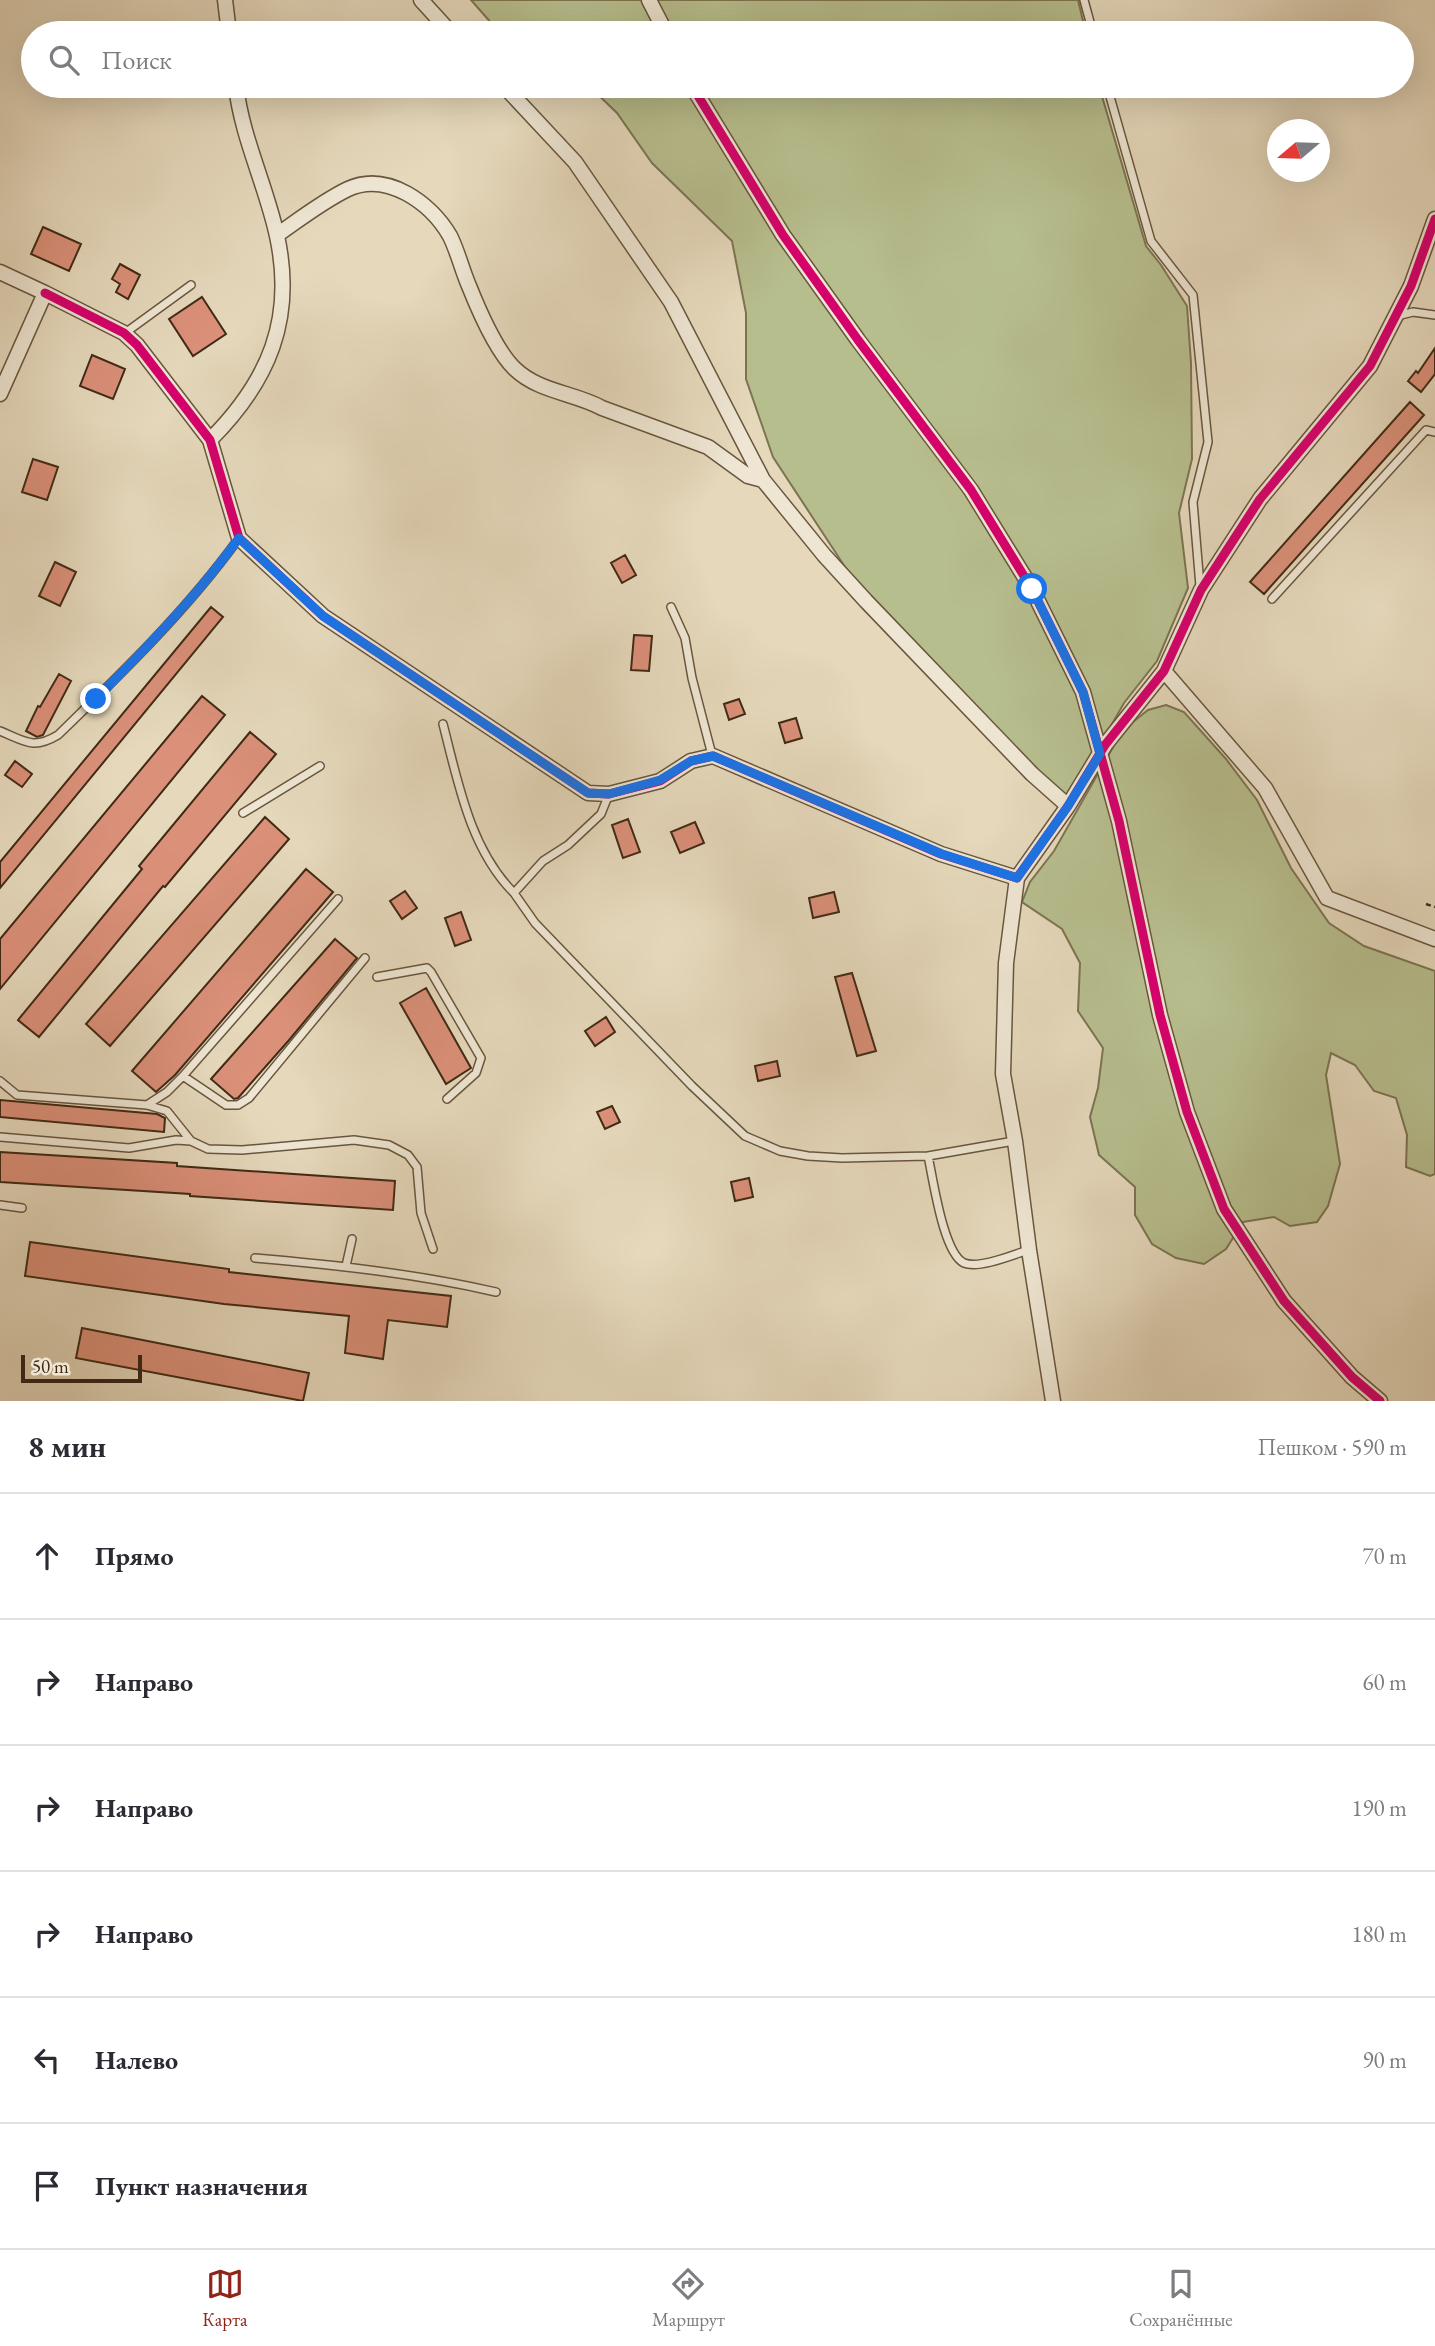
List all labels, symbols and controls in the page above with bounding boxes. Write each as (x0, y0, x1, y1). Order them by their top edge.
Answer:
search box (21, 21, 1414, 98)
icon: search (45, 41, 83, 79)
text: Поиск (101, 43, 172, 77)
north arrow (1267, 119, 1330, 182)
route start (1016, 573, 1047, 604)
route end (80, 683, 111, 714)
scale bar (21, 1352, 142, 1384)
text: 50 m (32, 1354, 69, 1379)
text: 8 мин (28, 1427, 106, 1466)
text: Пешком · 590 m (1258, 1432, 1407, 1462)
icon: ahead (28, 1537, 66, 1575)
text: Прямо (95, 1539, 174, 1573)
text: 70 m (1362, 1541, 1407, 1571)
icon: right (28, 1663, 66, 1701)
text: Направо (95, 1665, 193, 1699)
text: 60 m (1362, 1667, 1407, 1697)
icon: right (28, 1789, 66, 1827)
text: Направо (95, 1791, 193, 1825)
text: 190 m (1351, 1793, 1407, 1823)
icon: right (28, 1915, 66, 1953)
text: Направо (95, 1917, 193, 1951)
text: 180 m (1351, 1919, 1407, 1949)
icon: left (28, 2041, 66, 2079)
text: Налево (95, 2043, 178, 2077)
text: 90 m (1362, 2045, 1407, 2075)
icon: arrive (28, 2167, 66, 2205)
text: Пункт назначения (95, 2169, 308, 2203)
tab: Карта (202, 2265, 248, 2332)
tab: Маршрут (652, 2265, 725, 2332)
tab: Сохранённые (1129, 2265, 1233, 2332)

